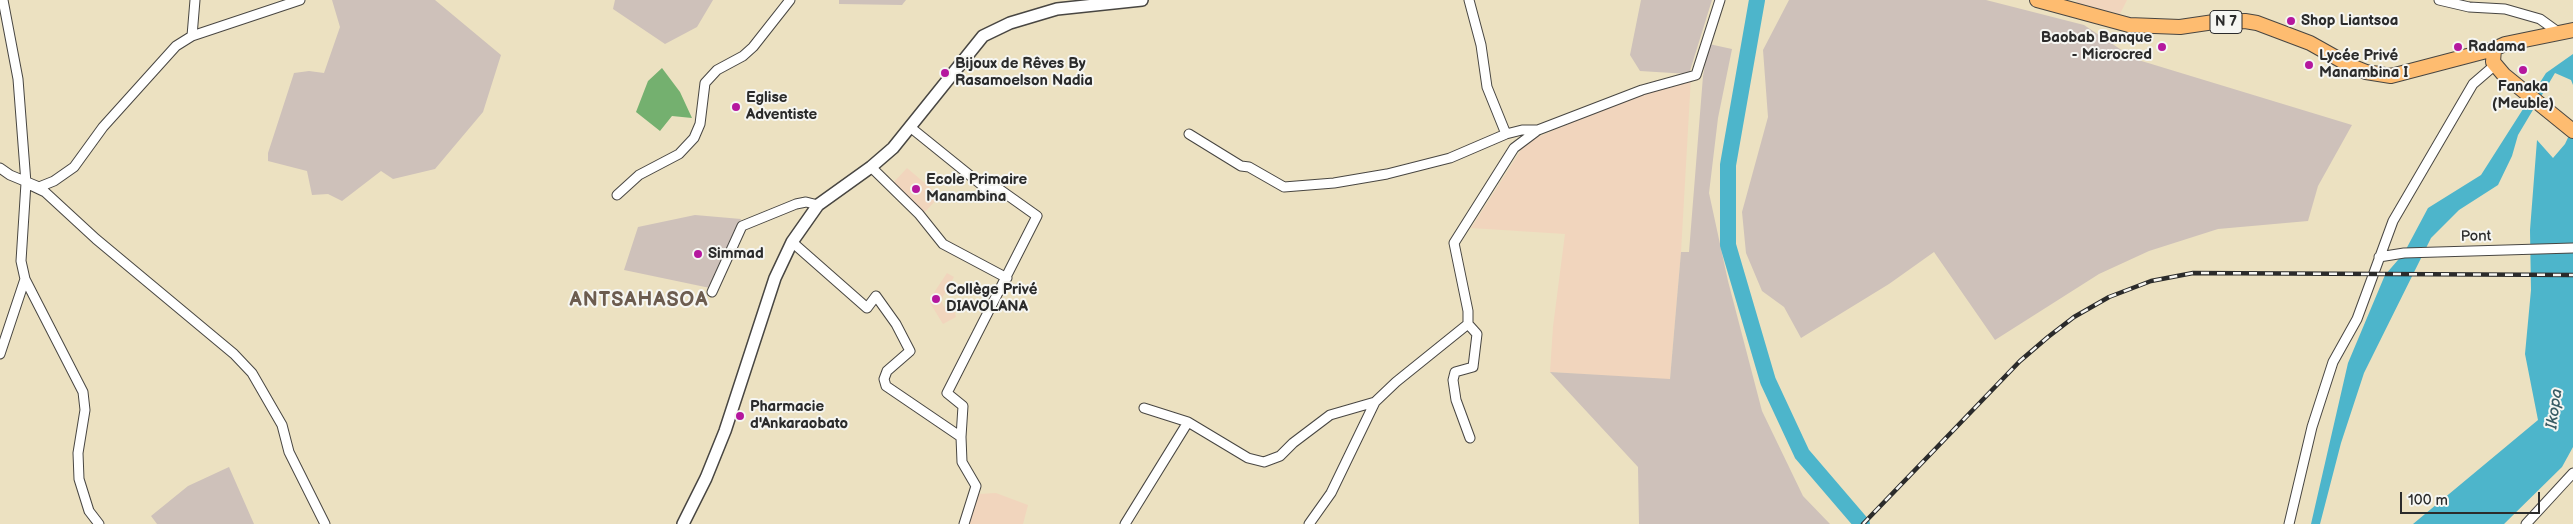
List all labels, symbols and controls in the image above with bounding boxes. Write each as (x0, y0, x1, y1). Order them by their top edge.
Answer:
road number: N 7 (2210, 11, 2242, 34)
place label: Shop Liantsoa (2301, 12, 2398, 30)
marker: Shop Liantsoa (2285, 15, 2297, 27)
place label: Baobab Banque - Microcred (2041, 29, 2152, 64)
place label: Radama (2468, 38, 2526, 56)
marker: Baobab Banque - Microcred (2156, 41, 2168, 53)
marker: Radama (2452, 41, 2464, 53)
place label: Lycée Privé Manambina I (2319, 47, 2408, 82)
place label: Bijoux de Rêves By Rasamoelson Nadia (955, 55, 1093, 90)
marker: Lycée Privé Manambina I (2303, 59, 2315, 71)
marker: Fanaka (Meuble) (2517, 64, 2529, 76)
marker: Bijoux de Rêves By Rasamoelson Nadia (939, 67, 951, 79)
place label: Fanaka (Meuble) (2492, 78, 2554, 113)
place label: Eglise Adventiste (746, 89, 817, 124)
marker: Eglise Adventiste (730, 101, 742, 113)
place label: Ecole Primaire Manambina (926, 171, 1027, 206)
marker: Ecole Primaire Manambina (910, 183, 922, 195)
street label: Pont (2461, 228, 2491, 246)
place label: Simmad (708, 245, 764, 263)
marker: Simmad (692, 248, 704, 260)
place label: Collège Privé DIAVOLANA (946, 281, 1038, 316)
district label: ANTSAHASOA (568, 289, 710, 313)
marker: Collège Privé DIAVOLANA (930, 293, 942, 305)
water label: Ikopa (2543, 388, 2567, 430)
place label: Pharmacie d'Ankaraobato (750, 398, 848, 433)
marker: Pharmacie d'Ankaraobato (734, 410, 746, 422)
scale bar (2403, 482, 2543, 514)
text: 100 m (2408, 491, 2448, 510)

